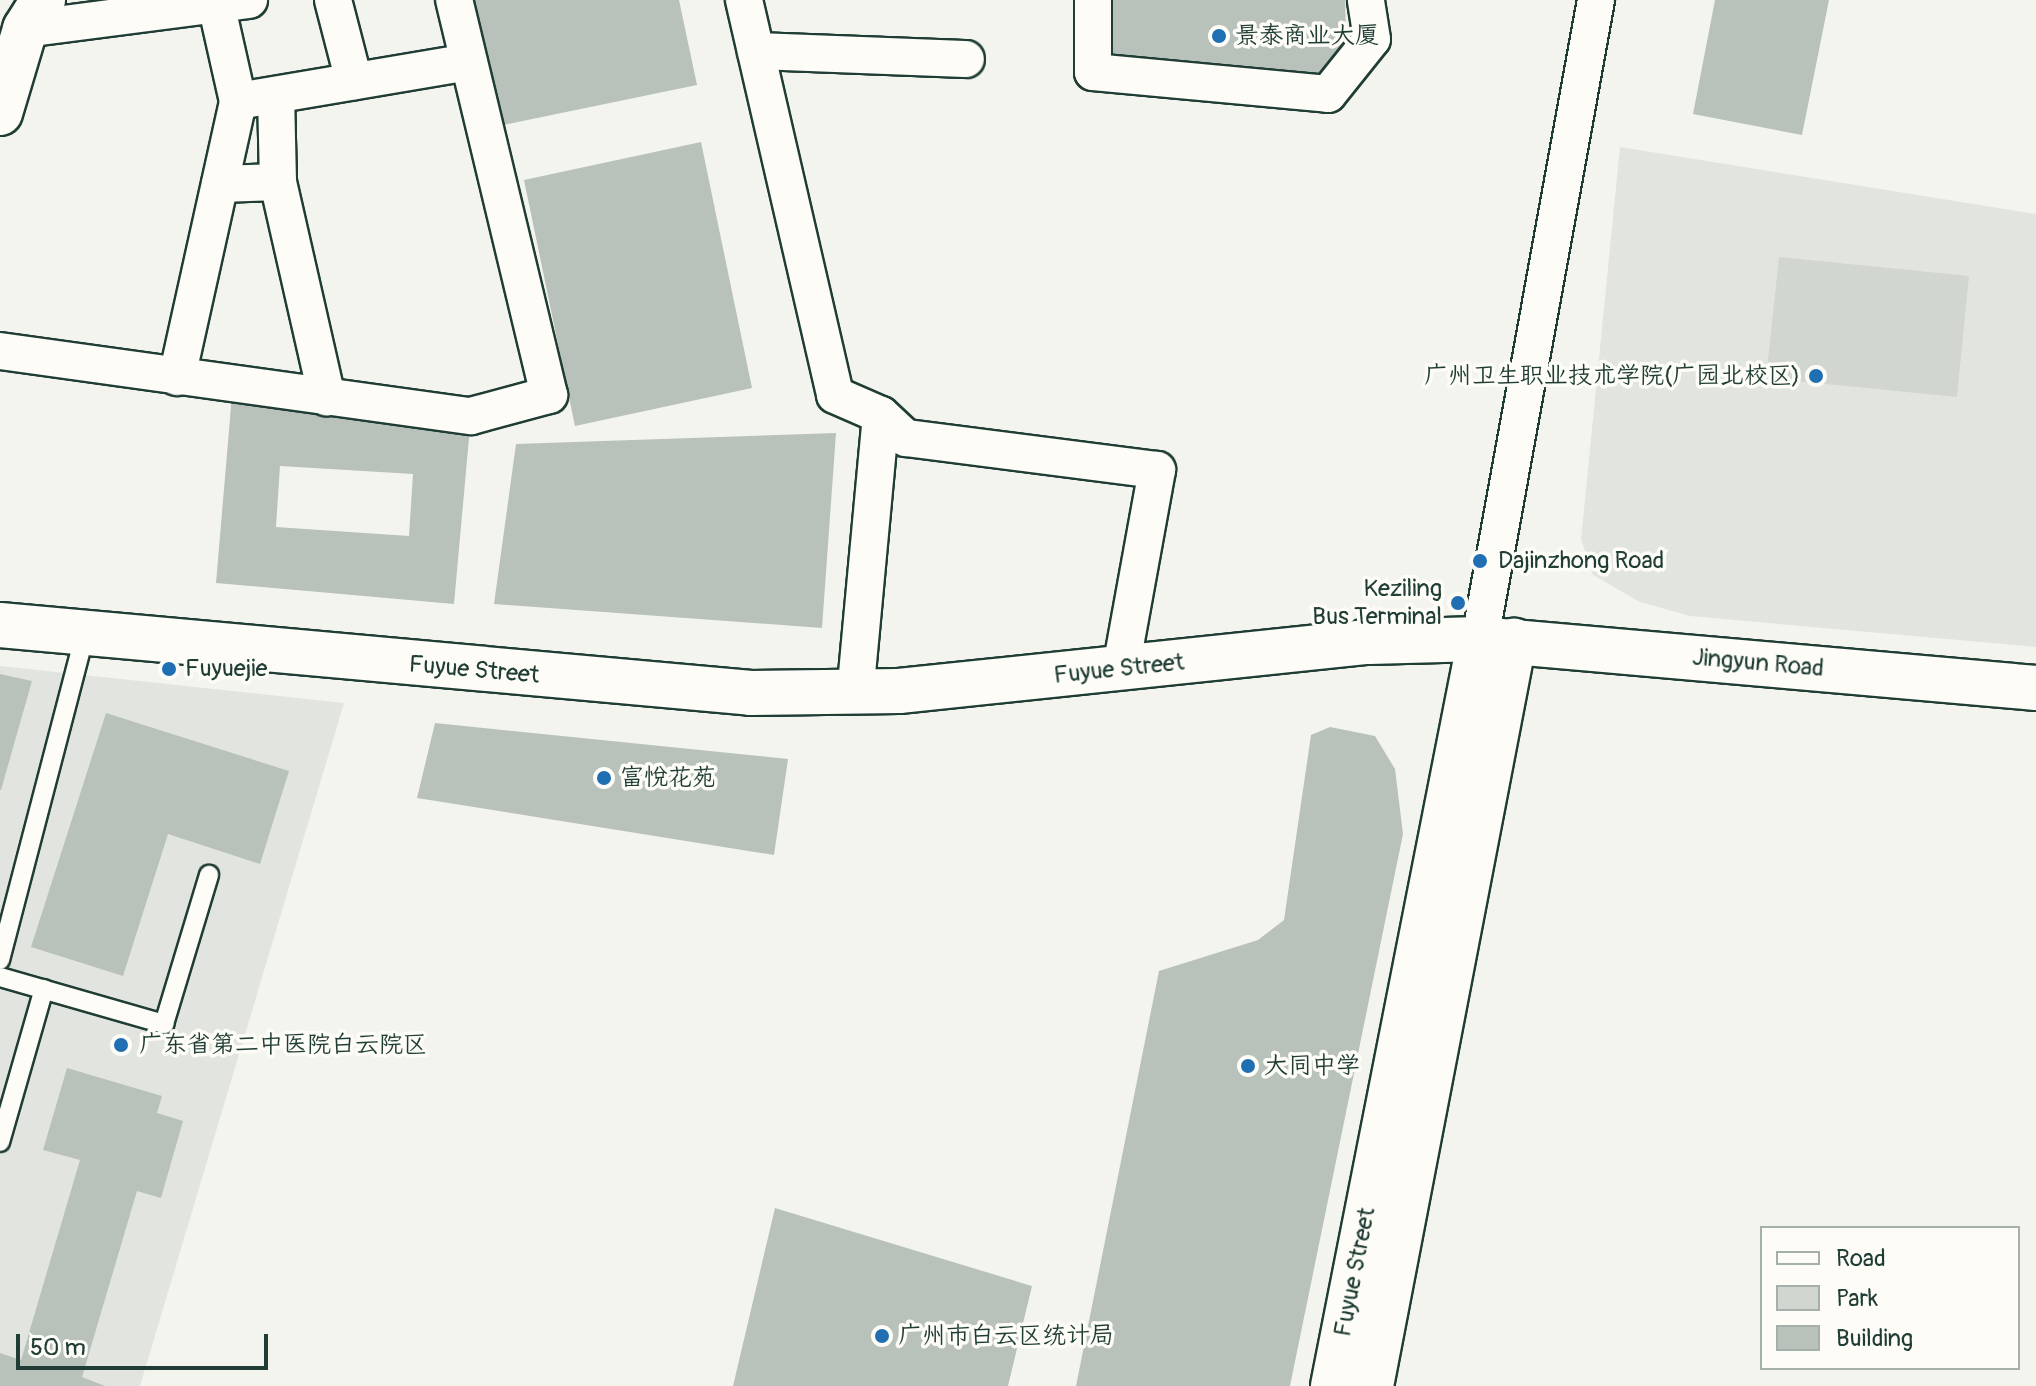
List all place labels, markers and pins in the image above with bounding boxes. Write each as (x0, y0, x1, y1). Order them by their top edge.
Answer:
place label: 景泰商业大厦 (1235, 22, 1379, 50)
marker: 景泰商业大厦 (1210, 27, 1228, 45)
place label: 广州卫生职业技术学院(广园北校区) (1424, 362, 1800, 390)
marker: 广州卫生职业技术学院(广园北校区) (1807, 367, 1825, 385)
place label: Dajinzhong Road (1498, 547, 1664, 575)
marker: Dajinzhong Road (1469, 550, 1491, 572)
place label: Keziling Bus Terminal (1312, 575, 1442, 631)
marker: Keziling Bus Terminal (1449, 594, 1467, 612)
place label: Fuyuejie (185, 655, 267, 683)
marker: Fuyuejie (160, 660, 178, 678)
place label: 富悦花苑 (620, 764, 716, 792)
marker: 富悦花苑 (595, 769, 613, 787)
place label: 广东省第二中医院白云院区 (139, 1031, 427, 1059)
marker: 广东省第二中医院白云院区 (110, 1034, 132, 1056)
place label: 大同中学 (1264, 1052, 1360, 1080)
marker: 大同中学 (1239, 1057, 1257, 1075)
place label: 广州市白云区统计局 (898, 1322, 1114, 1350)
marker: 广州市白云区统计局 (873, 1327, 891, 1345)

